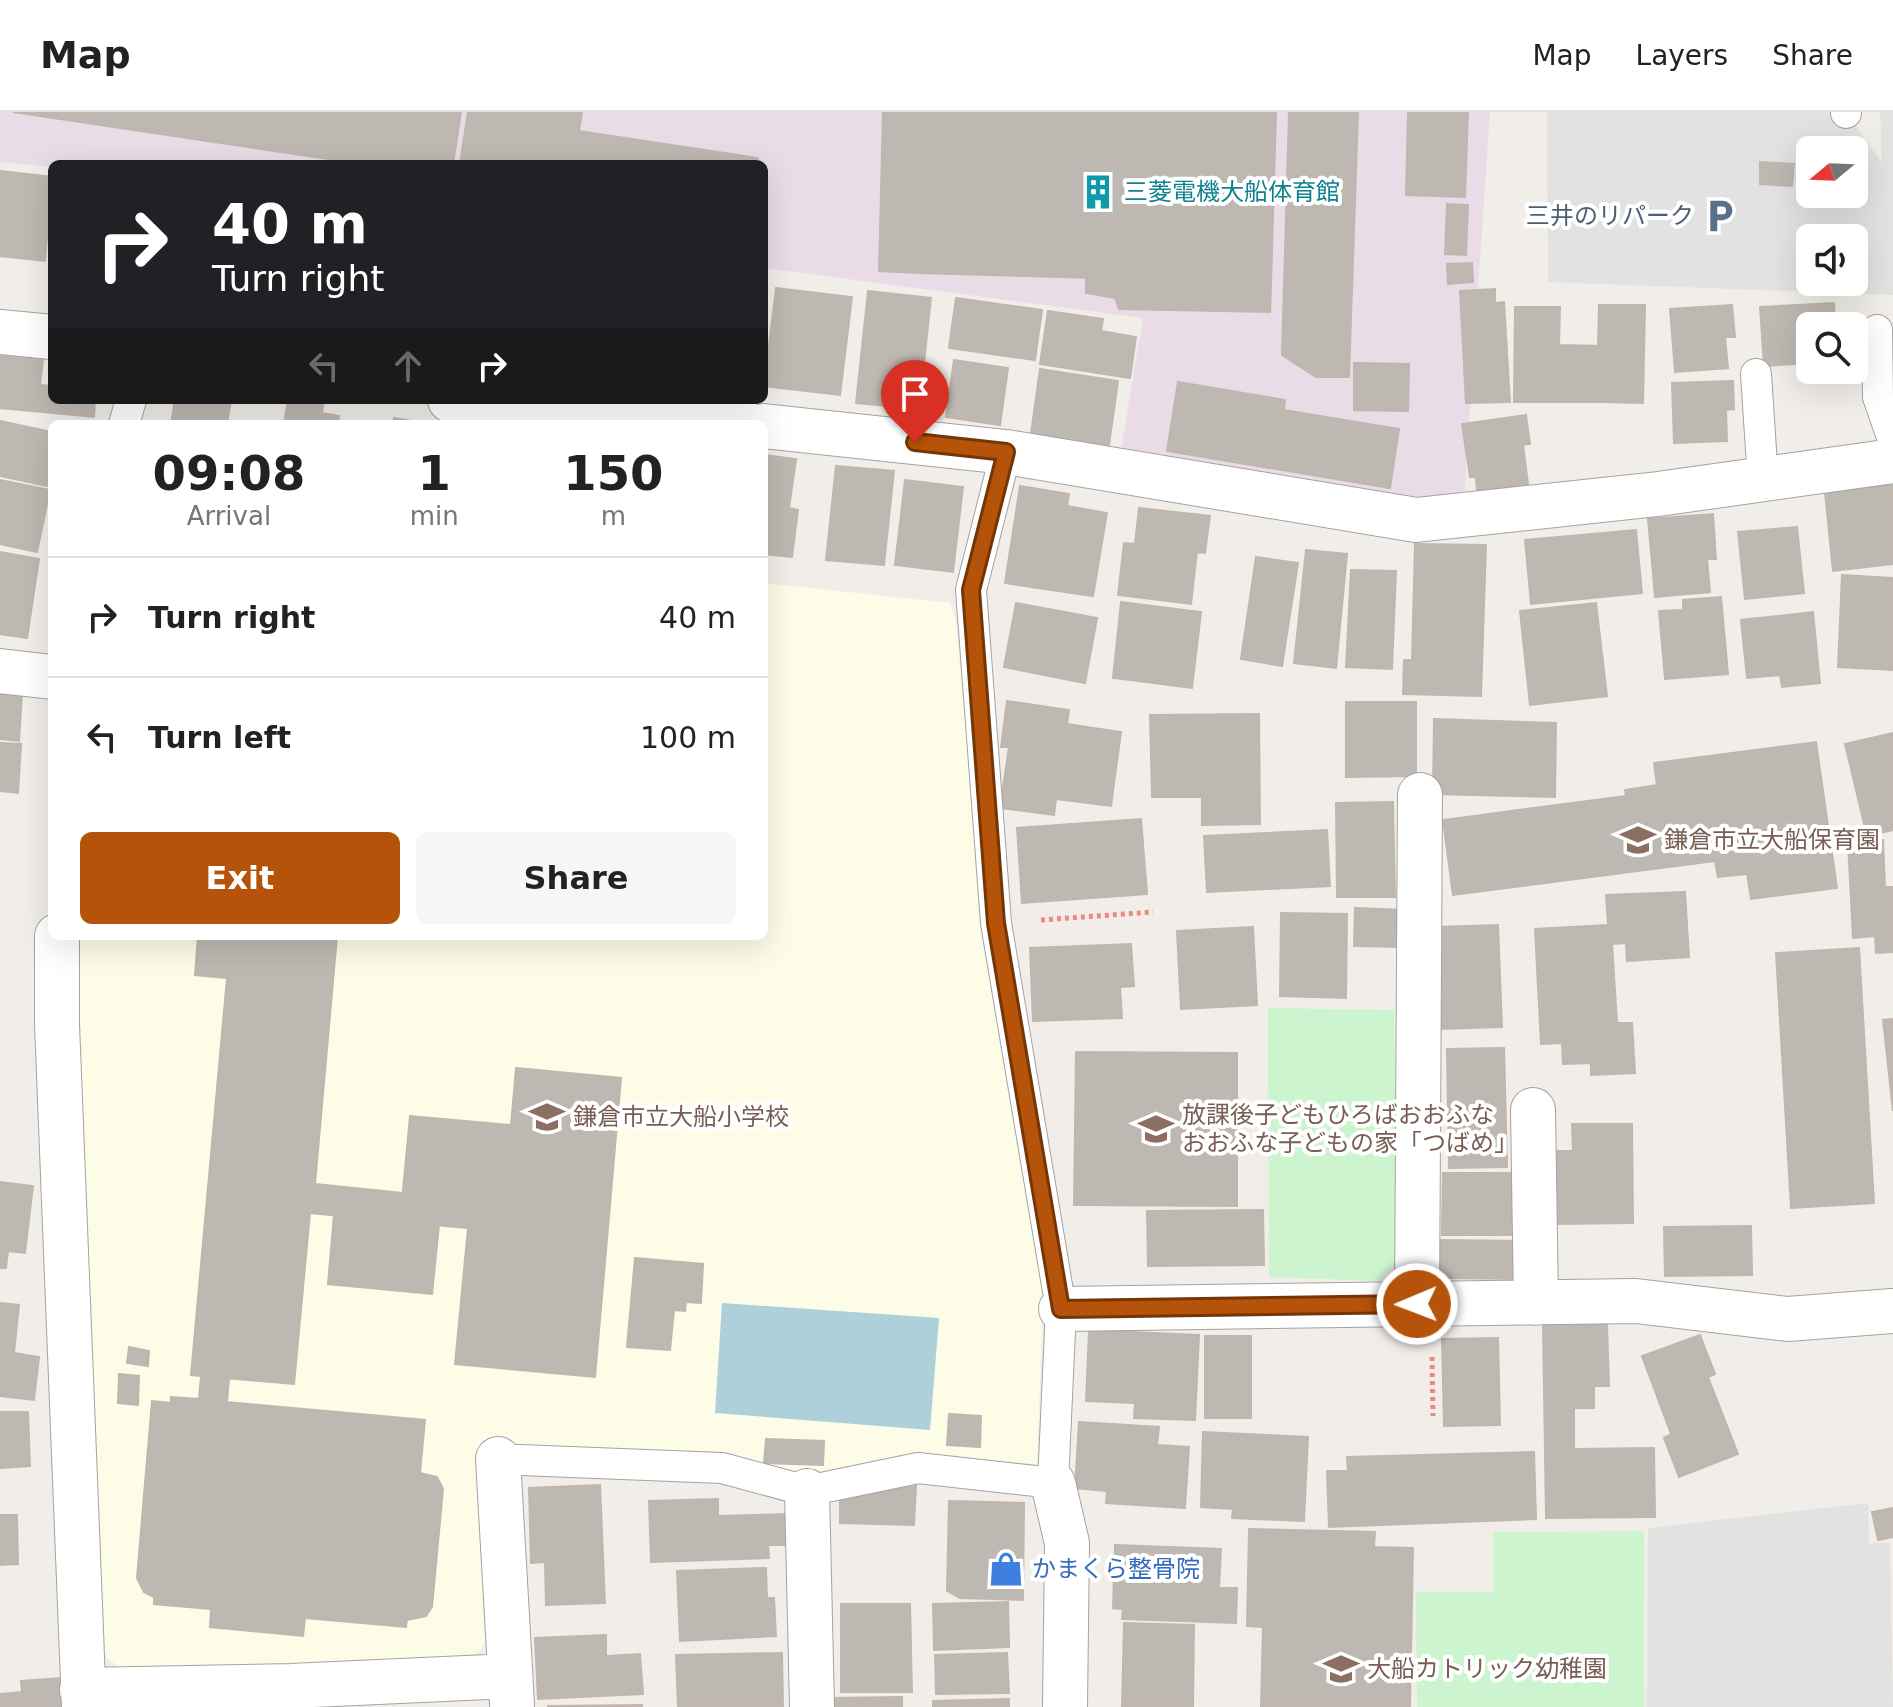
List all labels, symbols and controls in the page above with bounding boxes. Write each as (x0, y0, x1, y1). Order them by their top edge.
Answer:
text: Map (40, 33, 131, 77)
text: Map (1532, 39, 1592, 72)
text: Layers (1636, 39, 1728, 72)
text: Share (1772, 39, 1853, 72)
north arrow (1796, 136, 1868, 208)
map controls (1796, 136, 1868, 384)
building icon: 三菱電機大船体育館 (1079, 173, 1117, 211)
place label: 三菱電機大船体育館 (1124, 178, 1340, 206)
text: 40 m (212, 191, 368, 256)
icon: right (80, 192, 184, 296)
parking icon: 三井のリパーク (1701, 197, 1739, 235)
place label: 三井のリパーク (1526, 202, 1694, 230)
button: sound (1796, 224, 1868, 296)
text: Turn right (212, 258, 384, 299)
button: search (1796, 312, 1868, 384)
icon: left (302, 344, 346, 388)
icon: ahead (386, 344, 430, 388)
icon: right (470, 344, 514, 388)
pin (881, 360, 949, 442)
icon: arrive (893, 372, 937, 416)
text: 09:08 (152, 445, 305, 501)
text: 1 (418, 445, 451, 501)
text: 150 (563, 445, 663, 501)
text: Arrival (187, 501, 271, 531)
text: min (410, 501, 459, 531)
text: m (601, 501, 626, 531)
icon: right (80, 595, 124, 639)
text: Turn right (148, 600, 315, 635)
text: 40 m (659, 600, 736, 635)
icon: left (80, 715, 124, 759)
text: Turn left (148, 720, 291, 755)
text: 100 m (640, 720, 736, 755)
school or university icon: 鎌倉市立大船保育園 (1619, 821, 1657, 859)
place label: 鎌倉市立大船保育園 (1664, 826, 1880, 854)
button: Exit (80, 832, 400, 924)
button: Share (416, 832, 736, 924)
school or university icon: 鎌倉市立大船小学校 (528, 1098, 566, 1136)
place label: 放課後子どもひろばおおふな おおふな子どもの家「つばめ」 (1182, 1101, 1518, 1157)
place label: 鎌倉市立大船小学校 (573, 1103, 789, 1131)
school or university icon: 放課後子どもひろばおおふな おおふな子どもの家「つばめ」 (1137, 1110, 1175, 1148)
position arrow (1375, 1262, 1459, 1346)
shop icon: かまくら整骨院 (987, 1550, 1025, 1588)
place label: かまくら整骨院 (1032, 1555, 1200, 1583)
school or university icon: 大船カトリック幼稚園 (1322, 1650, 1360, 1688)
place label: 大船カトリック幼稚園 (1367, 1655, 1607, 1683)

